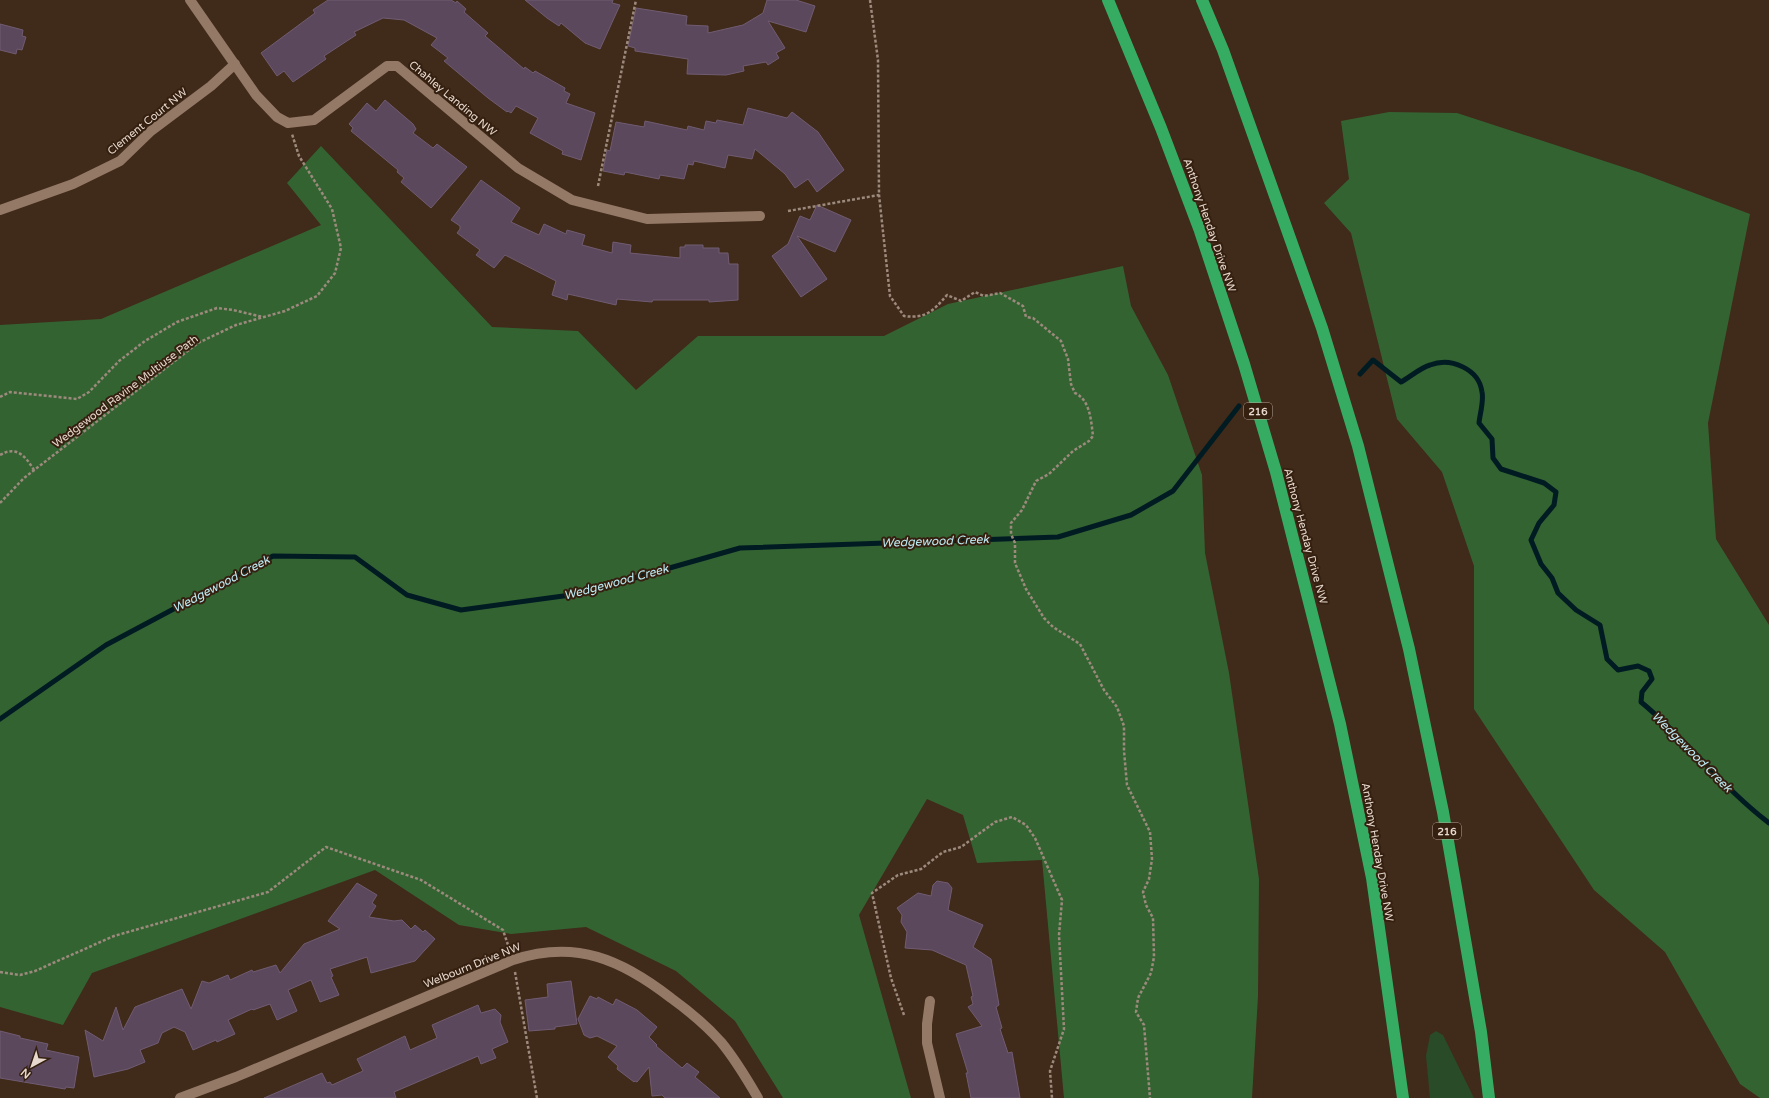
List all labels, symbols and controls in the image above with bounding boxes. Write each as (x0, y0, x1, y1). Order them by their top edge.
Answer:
street label: Chahley Landing NW (406, 58, 499, 139)
street label: Clement Court NW (105, 85, 190, 157)
street label: Anthony Henday Drive NW (1181, 157, 1239, 294)
street label: Wedgewood Ravine Multiuse Path (50, 332, 201, 450)
road number: 216 (1244, 403, 1272, 419)
street label: Anthony Henday Drive NW (1281, 467, 1330, 606)
water label: Wedgewood Creek (881, 532, 991, 550)
water label: Wedgewood Creek (170, 552, 273, 615)
water label: Wedgewood Creek (562, 561, 671, 603)
water label: Wedgewood Creek (1649, 709, 1736, 796)
street label: Anthony Henday Drive NW (1359, 782, 1396, 922)
road number: 216 (1433, 823, 1461, 839)
street label: Welbourn Drive NW (422, 940, 523, 991)
north arrow (12, 1046, 52, 1086)
text: N (18, 1065, 33, 1081)

